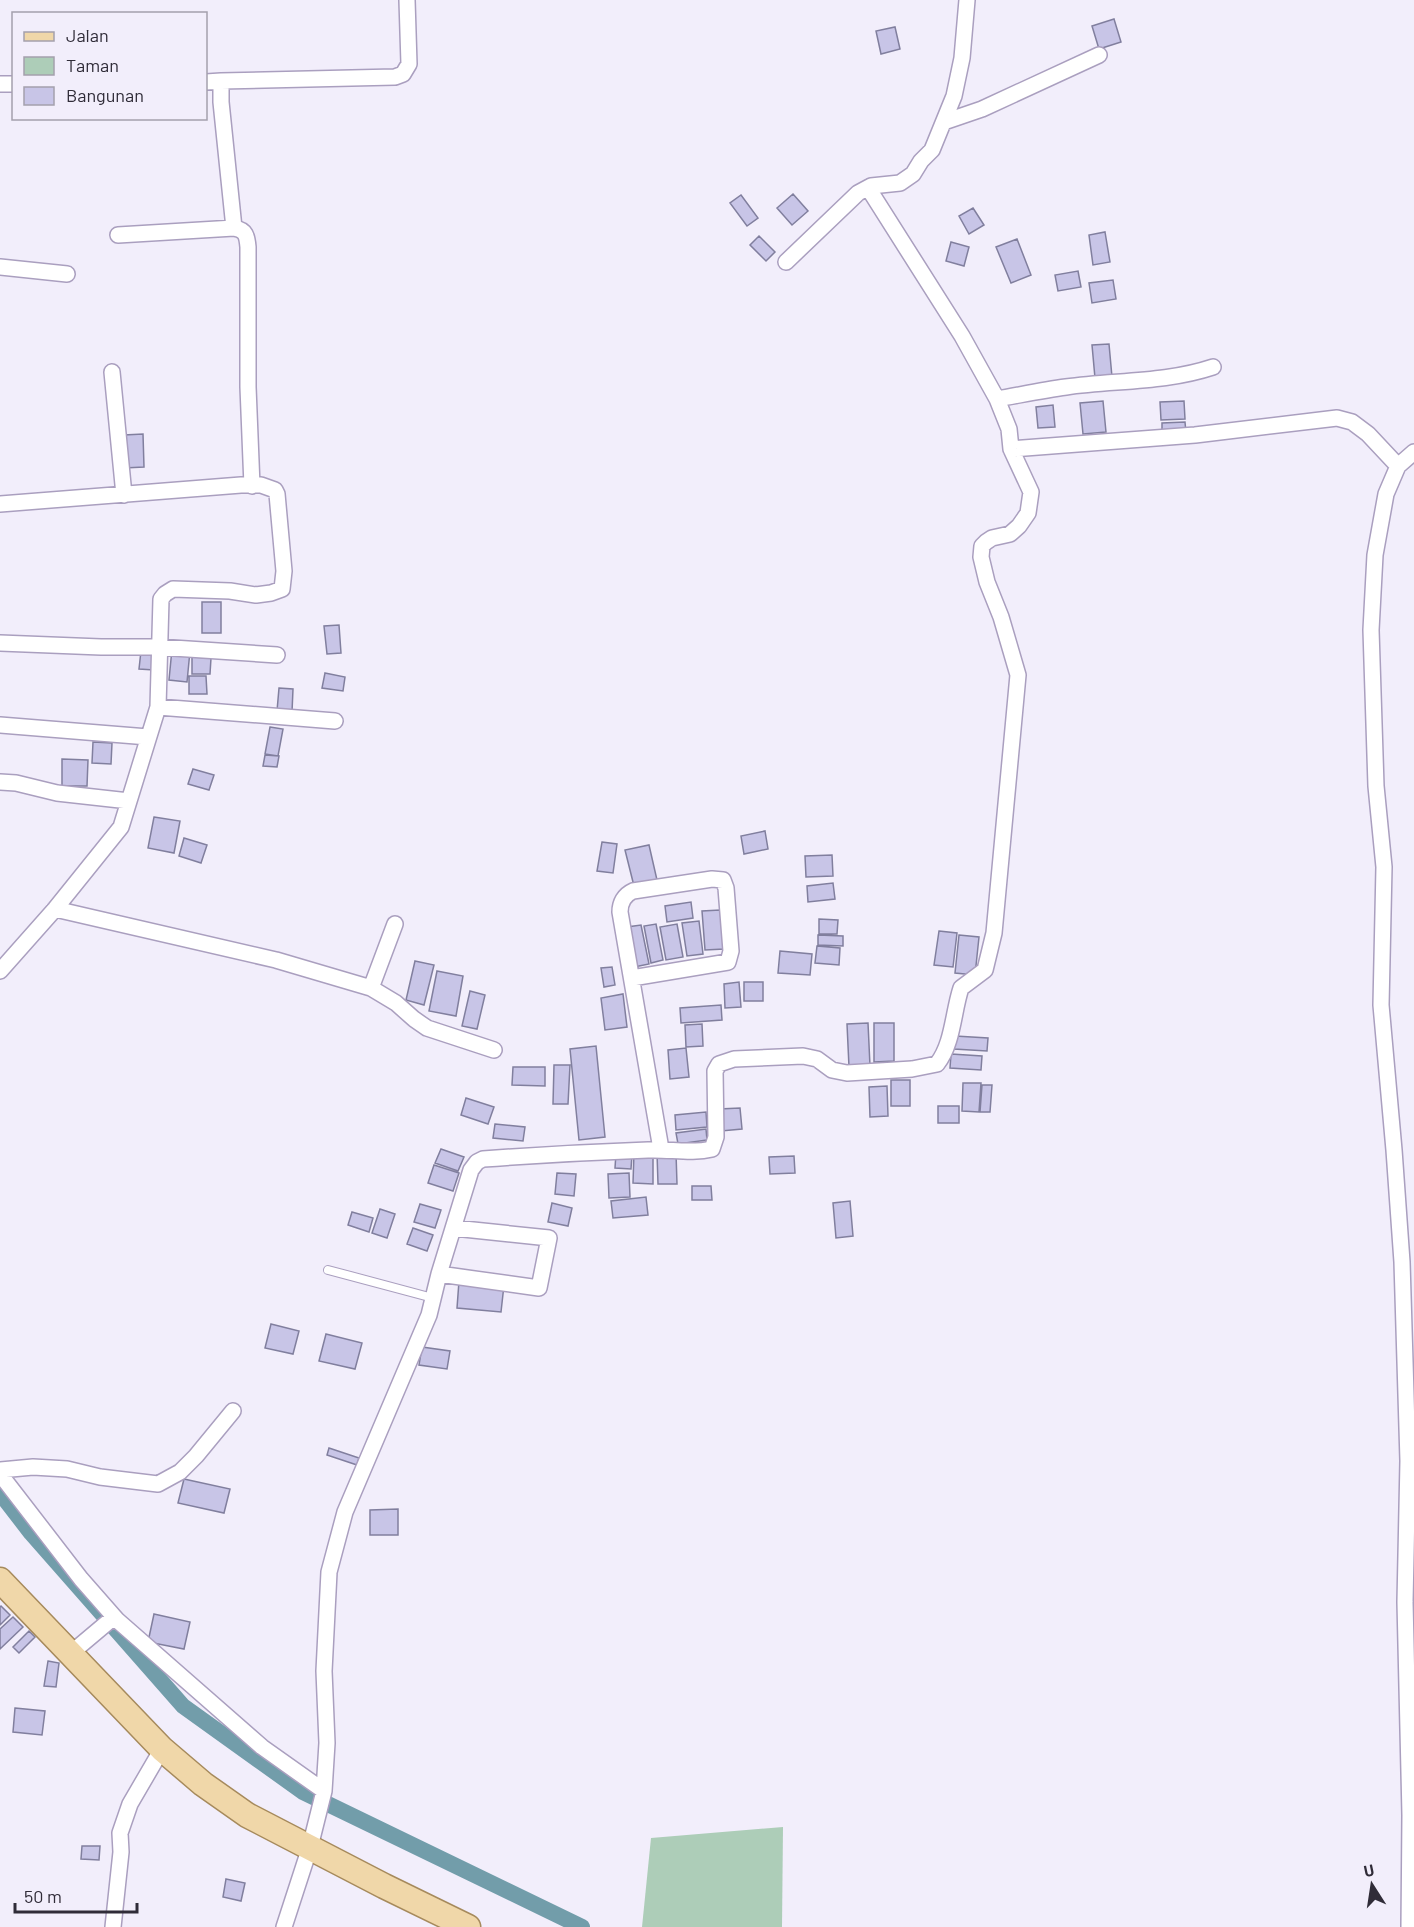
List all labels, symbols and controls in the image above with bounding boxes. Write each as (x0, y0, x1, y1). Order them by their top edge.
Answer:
legend (12, 12, 207, 120)
text: Jalan (66, 24, 109, 46)
text: Taman (66, 54, 119, 76)
text: Bangunan (66, 84, 144, 106)
north arrow (1342, 1855, 1402, 1915)
text: U (1362, 1859, 1376, 1880)
scale bar (15, 1876, 136, 1914)
text: 50 m (24, 1885, 62, 1907)

